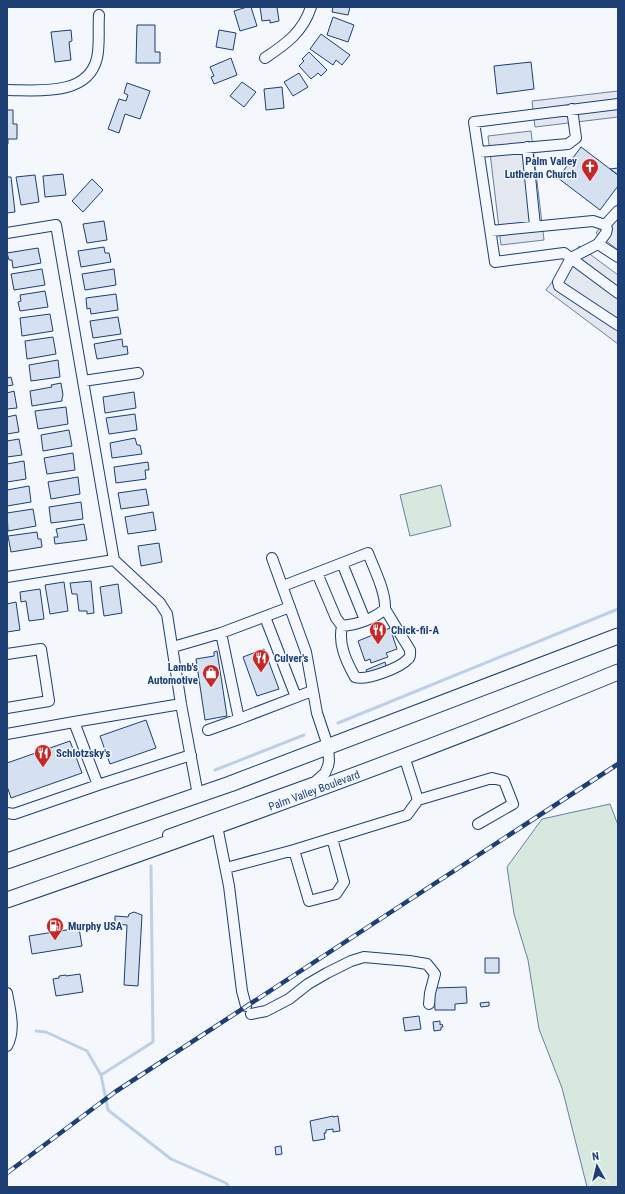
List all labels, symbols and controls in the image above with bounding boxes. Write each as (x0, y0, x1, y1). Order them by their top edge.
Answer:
place label: Palm Valley Lutheran Church (505, 155, 577, 181)
church icon: Palm Valley Lutheran Church (580, 157, 600, 182)
restaurant icon: Chick-fil-A (368, 620, 388, 645)
place label: Chick-fil-A (391, 624, 439, 637)
restaurant icon: Culver's (251, 648, 271, 673)
place label: Culver's (274, 652, 309, 665)
place label: Lamb's Automotive (147, 661, 198, 687)
shop icon: Lamb's Automotive (201, 663, 221, 688)
restaurant icon: Schlotzsky's (33, 743, 53, 768)
place label: Schlotzsky's (56, 747, 111, 760)
street label: Palm Valley Boulevard (267, 768, 362, 814)
fuel station icon: Murphy USA (45, 916, 65, 941)
place label: Murphy USA (68, 920, 123, 933)
north arrow (577, 1146, 617, 1186)
text: N (591, 1150, 600, 1163)

